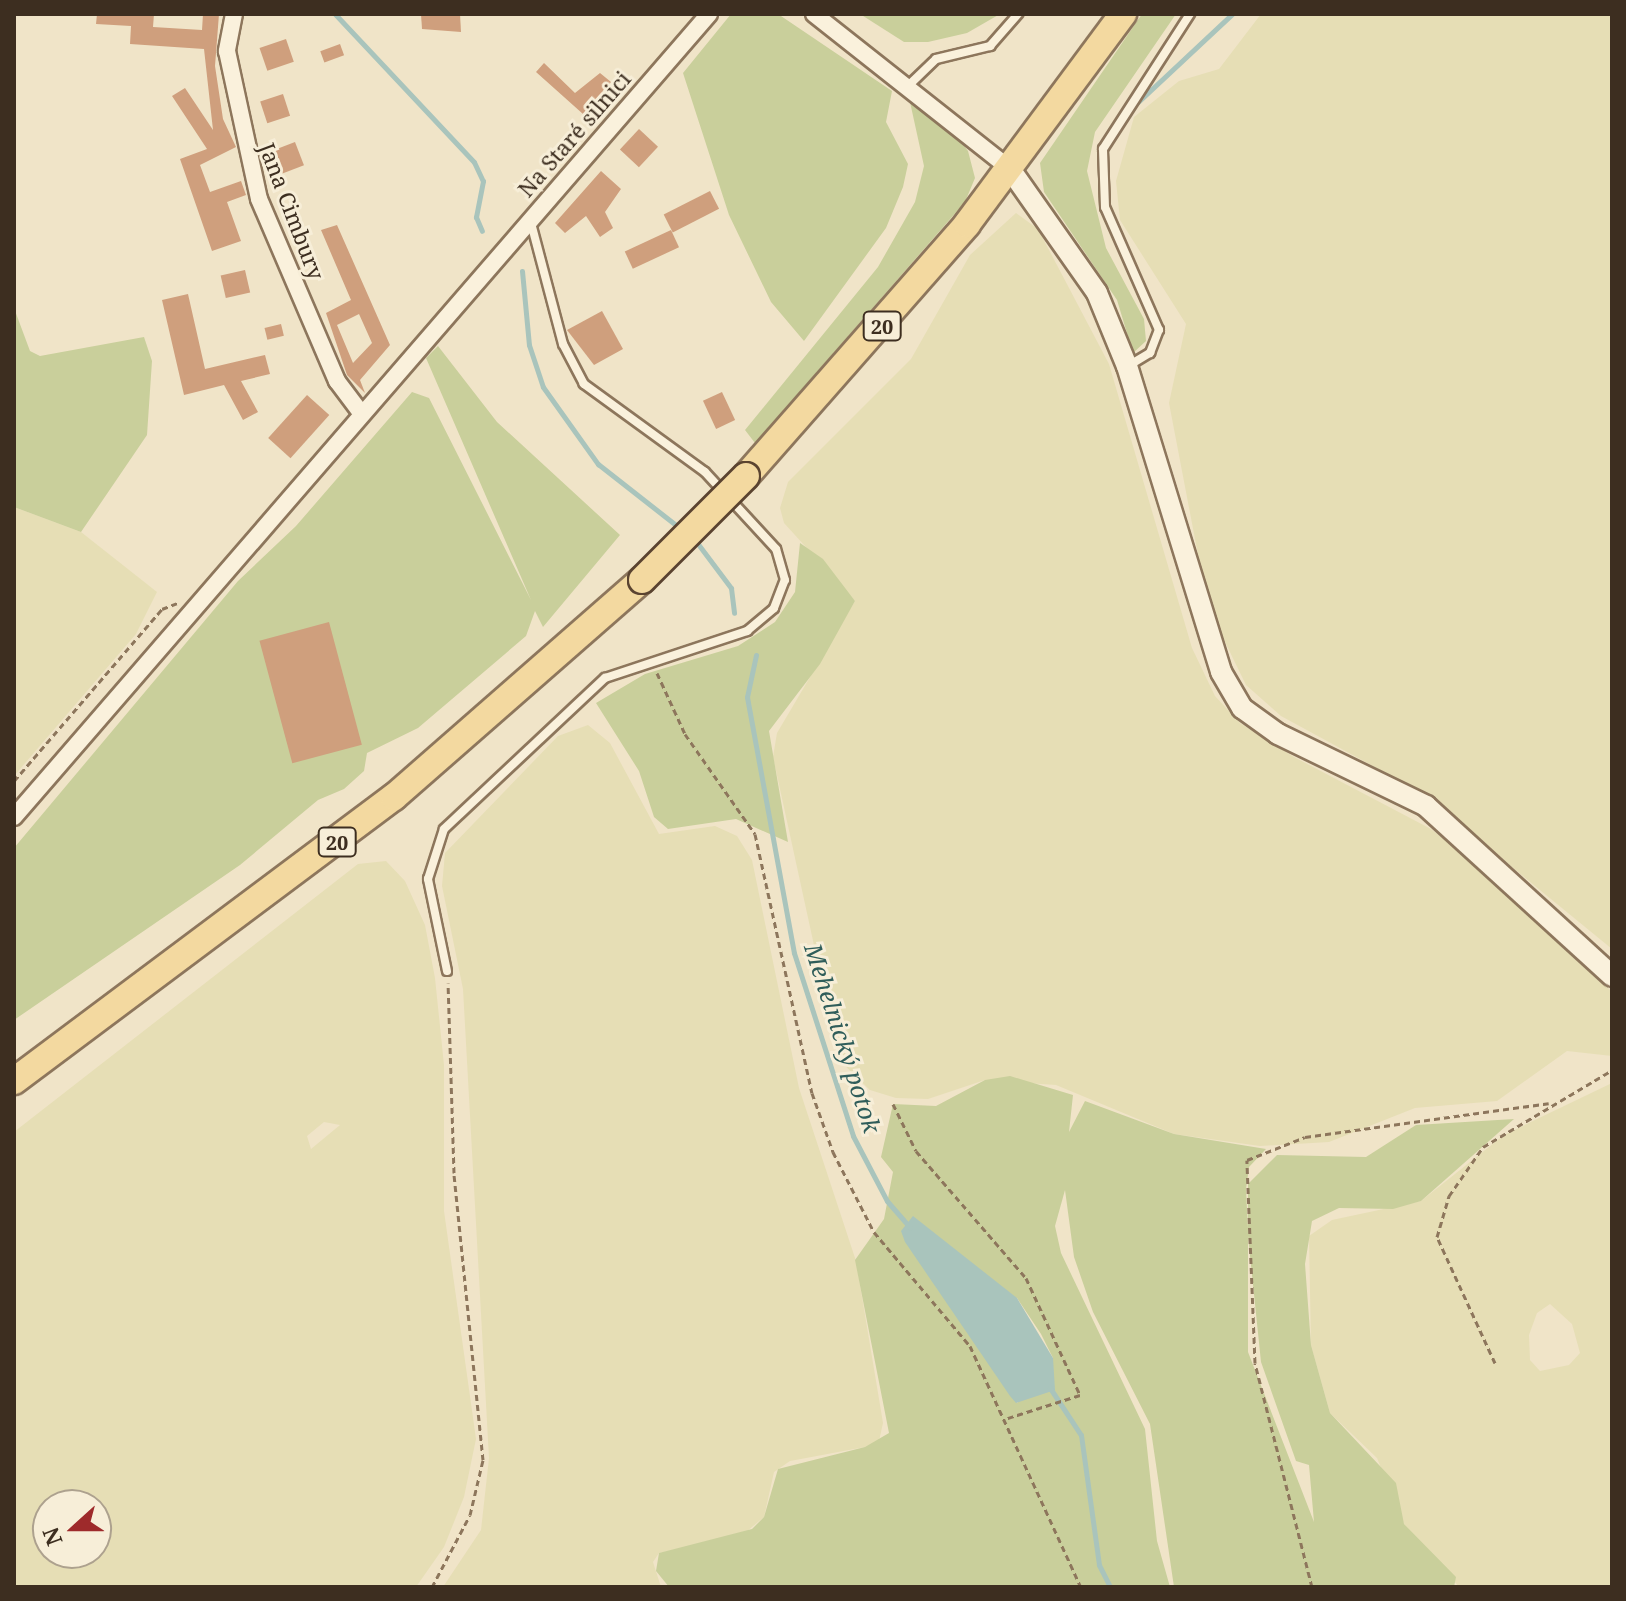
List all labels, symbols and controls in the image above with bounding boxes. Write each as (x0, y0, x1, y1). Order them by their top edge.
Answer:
street label: Na Staré silnici (512, 66, 636, 202)
street label: Jana Cimbury (254, 139, 330, 283)
road number: 20 (862, 310, 902, 342)
road number: 20 (317, 826, 357, 858)
water label: Mehelnický potok (799, 940, 887, 1136)
north arrow (32, 1489, 112, 1569)
text: N (34, 1523, 69, 1550)

